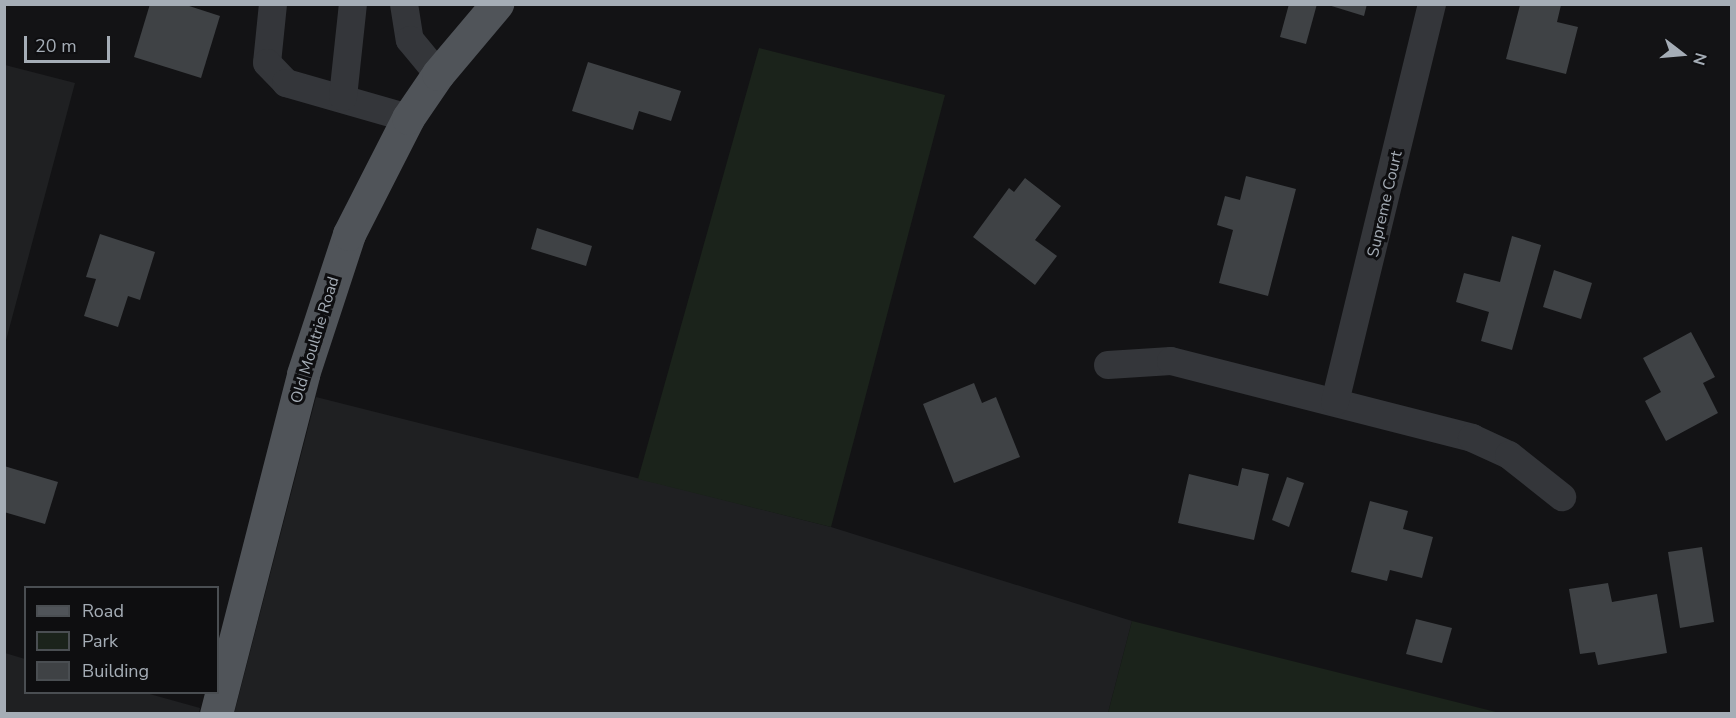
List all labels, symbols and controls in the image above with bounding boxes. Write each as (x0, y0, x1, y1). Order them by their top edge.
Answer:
scale bar (27, 24, 112, 62)
north arrow (1652, 24, 1712, 84)
text: 20 m (35, 34, 77, 58)
text: N (1687, 50, 1712, 68)
street label: Supreme Court (1363, 149, 1407, 259)
street label: Old Moultrie Road (287, 274, 343, 406)
legend (24, 586, 219, 694)
text: Road (82, 599, 124, 623)
text: Park (82, 629, 118, 653)
text: Building (82, 659, 149, 683)

